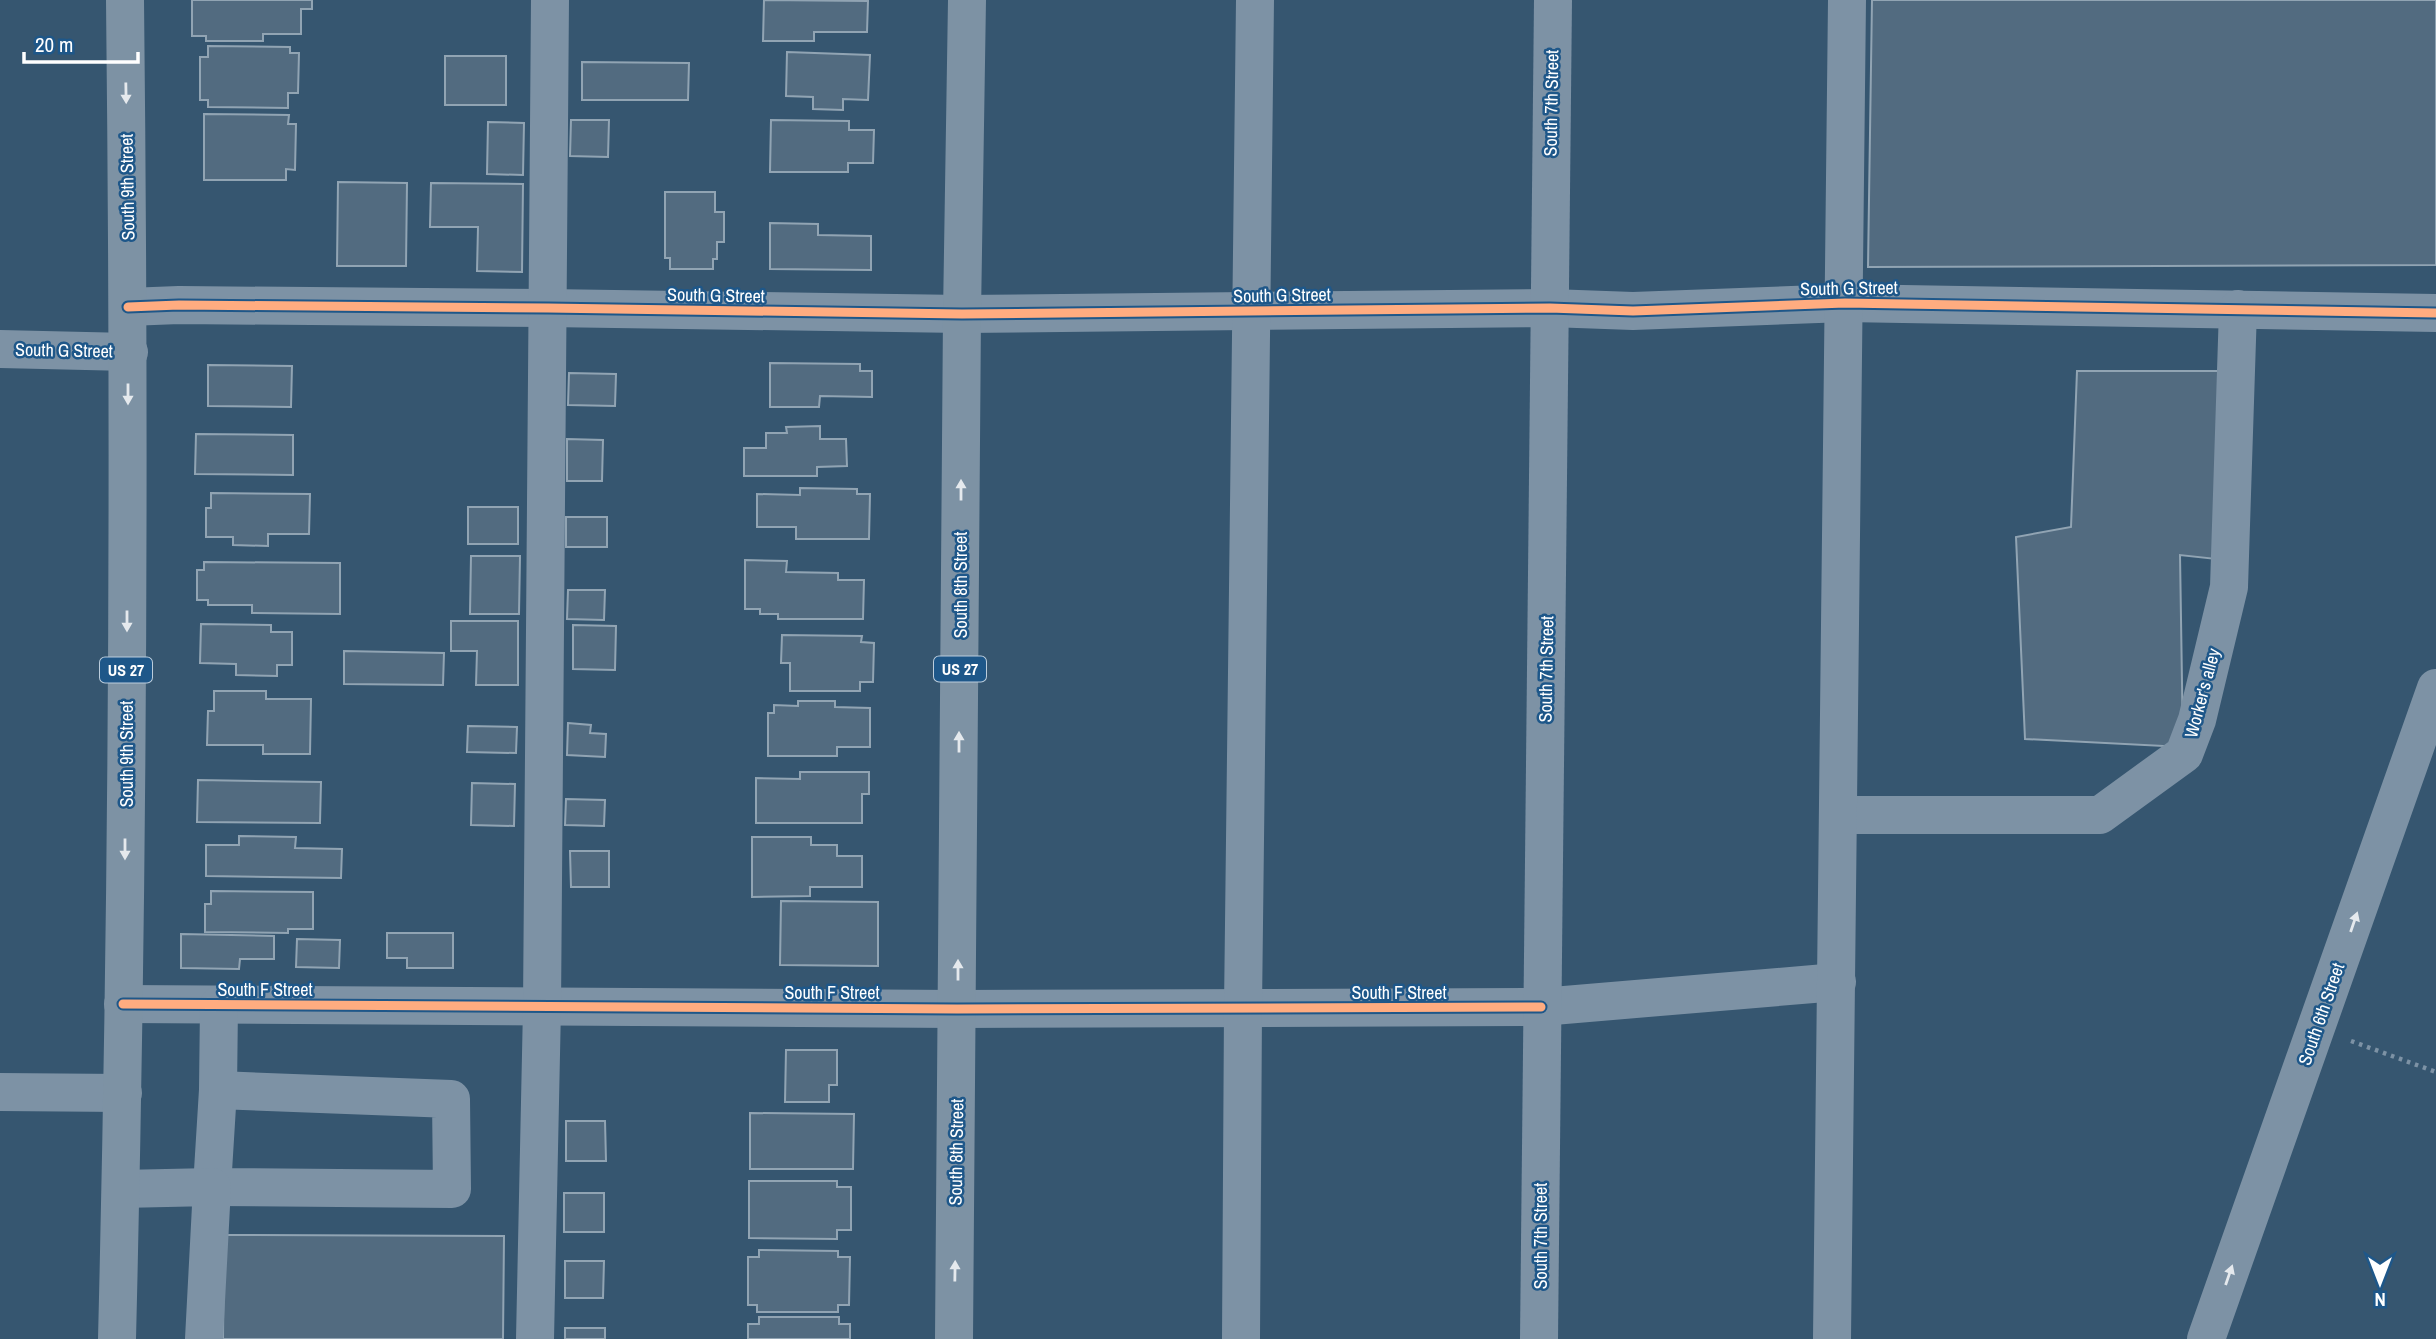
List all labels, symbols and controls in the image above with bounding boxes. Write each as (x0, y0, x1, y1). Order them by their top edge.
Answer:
scale bar (24, 21, 138, 65)
text: 20 m (35, 30, 73, 59)
street label: South 7th Street (1538, 49, 1564, 157)
one-way arrow (120, 82, 132, 104)
street label: South 9th Street (114, 133, 140, 241)
street label: South G Street (1800, 275, 1898, 301)
street label: South G Street (667, 282, 765, 308)
street label: South G Street (1233, 282, 1331, 308)
street label: South G Street (15, 337, 113, 363)
one-way arrow (123, 383, 134, 405)
one-way arrow (955, 479, 967, 501)
street label: South 8th Street (948, 532, 973, 638)
one-way arrow (121, 610, 133, 632)
street label: South 7th Street (1533, 615, 1559, 723)
street label: Worker's alley (2178, 645, 2226, 741)
road number: US 27 (934, 656, 986, 682)
road number: US 27 (100, 657, 152, 682)
street label: South 9th Street (114, 701, 139, 807)
one-way arrow (953, 731, 965, 753)
one-way arrow (119, 838, 131, 860)
one-way arrow (2349, 911, 2360, 932)
one-way arrow (952, 959, 964, 981)
street label: South 6th Street (2292, 959, 2350, 1069)
street label: South F Street (217, 977, 313, 1002)
street label: South F Street (784, 980, 880, 1005)
street label: South F Street (1351, 980, 1447, 1005)
street label: South 8th Street (943, 1098, 969, 1206)
street label: South 7th Street (1528, 1183, 1553, 1289)
north arrow (2345, 1248, 2415, 1318)
one-way arrow (949, 1260, 961, 1282)
one-way arrow (2224, 1264, 2235, 1285)
text: N (2374, 1287, 2386, 1313)

